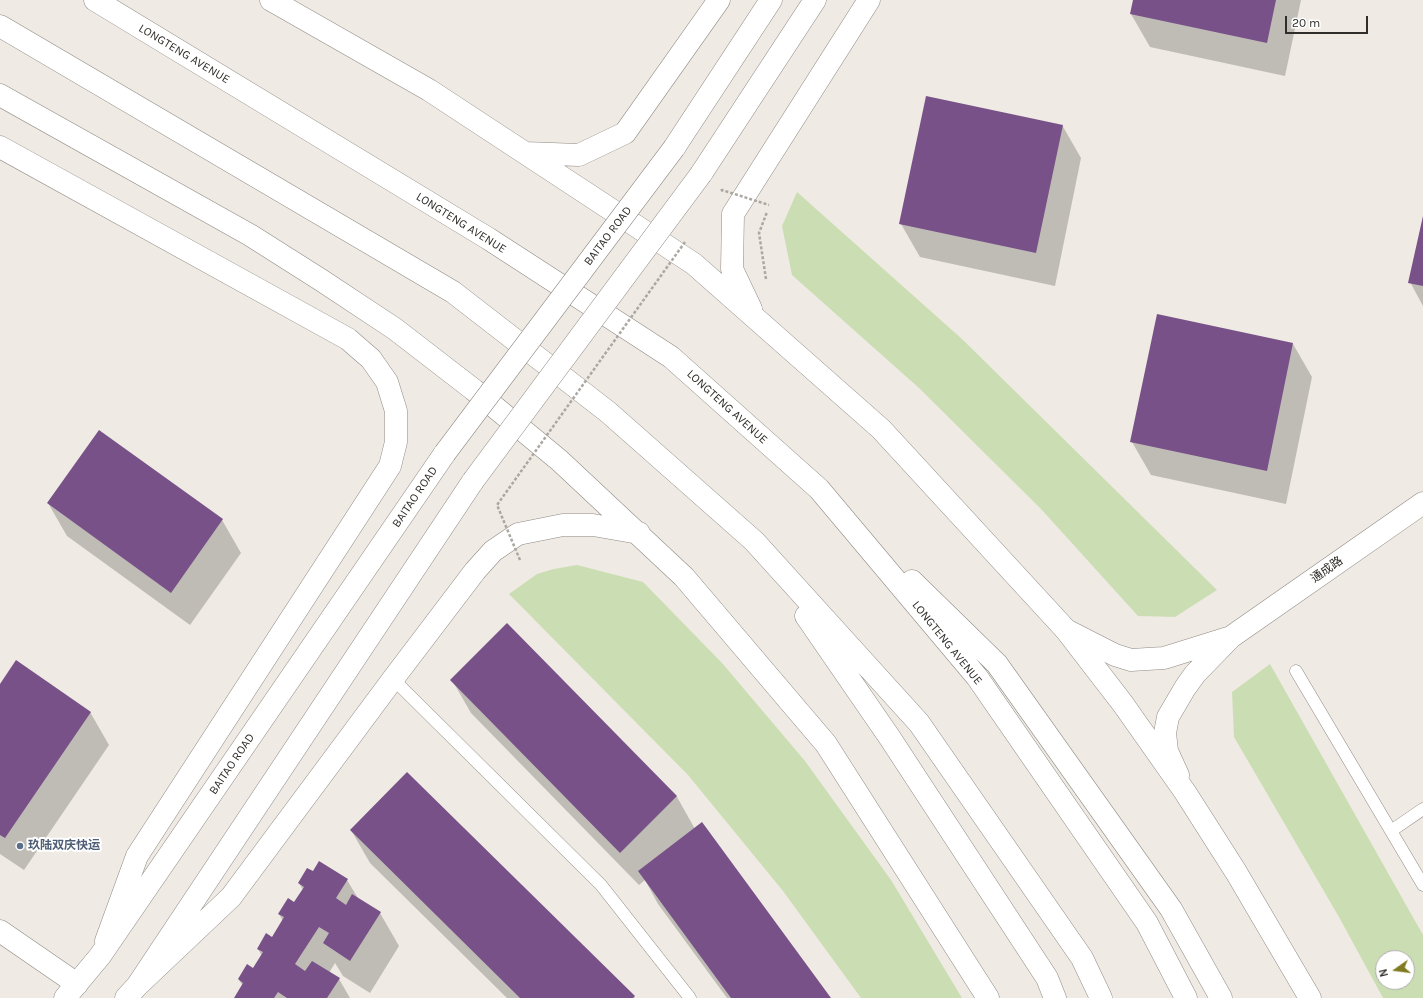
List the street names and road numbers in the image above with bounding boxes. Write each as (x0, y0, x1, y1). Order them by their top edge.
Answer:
street label: LONGTENG AVENUE (136, 21, 232, 87)
street label: LONGTENG AVENUE (413, 189, 509, 257)
street label: BAITAO ROAD (581, 203, 635, 269)
street label: LONGTENG AVENUE (684, 367, 770, 447)
street label: BAITAO ROAD (389, 464, 441, 530)
street label: 通成路 (1308, 554, 1346, 586)
street label: LONGTENG AVENUE (909, 598, 985, 688)
street label: BAITAO ROAD (206, 731, 258, 797)

